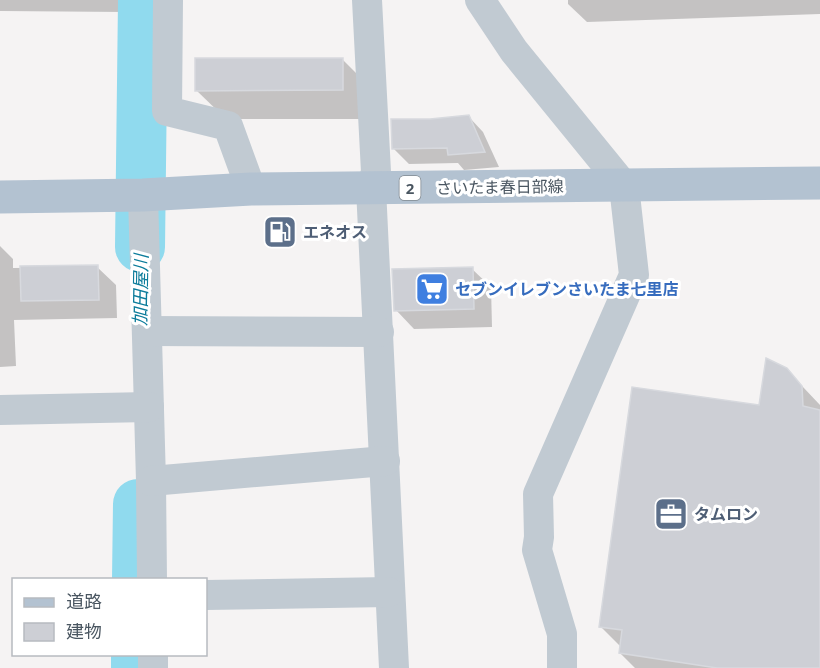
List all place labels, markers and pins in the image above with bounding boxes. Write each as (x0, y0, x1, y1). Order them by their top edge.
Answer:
fuel station icon: エネオス (262, 214, 298, 250)
place label: エネオス (303, 221, 367, 243)
supermarket icon: セブンイレブンさいたま七里店 (414, 271, 450, 307)
place label: セブンイレブンさいたま七里店 (455, 278, 679, 300)
office icon: タムロン (653, 496, 689, 532)
place label: タムロン (694, 503, 758, 525)

